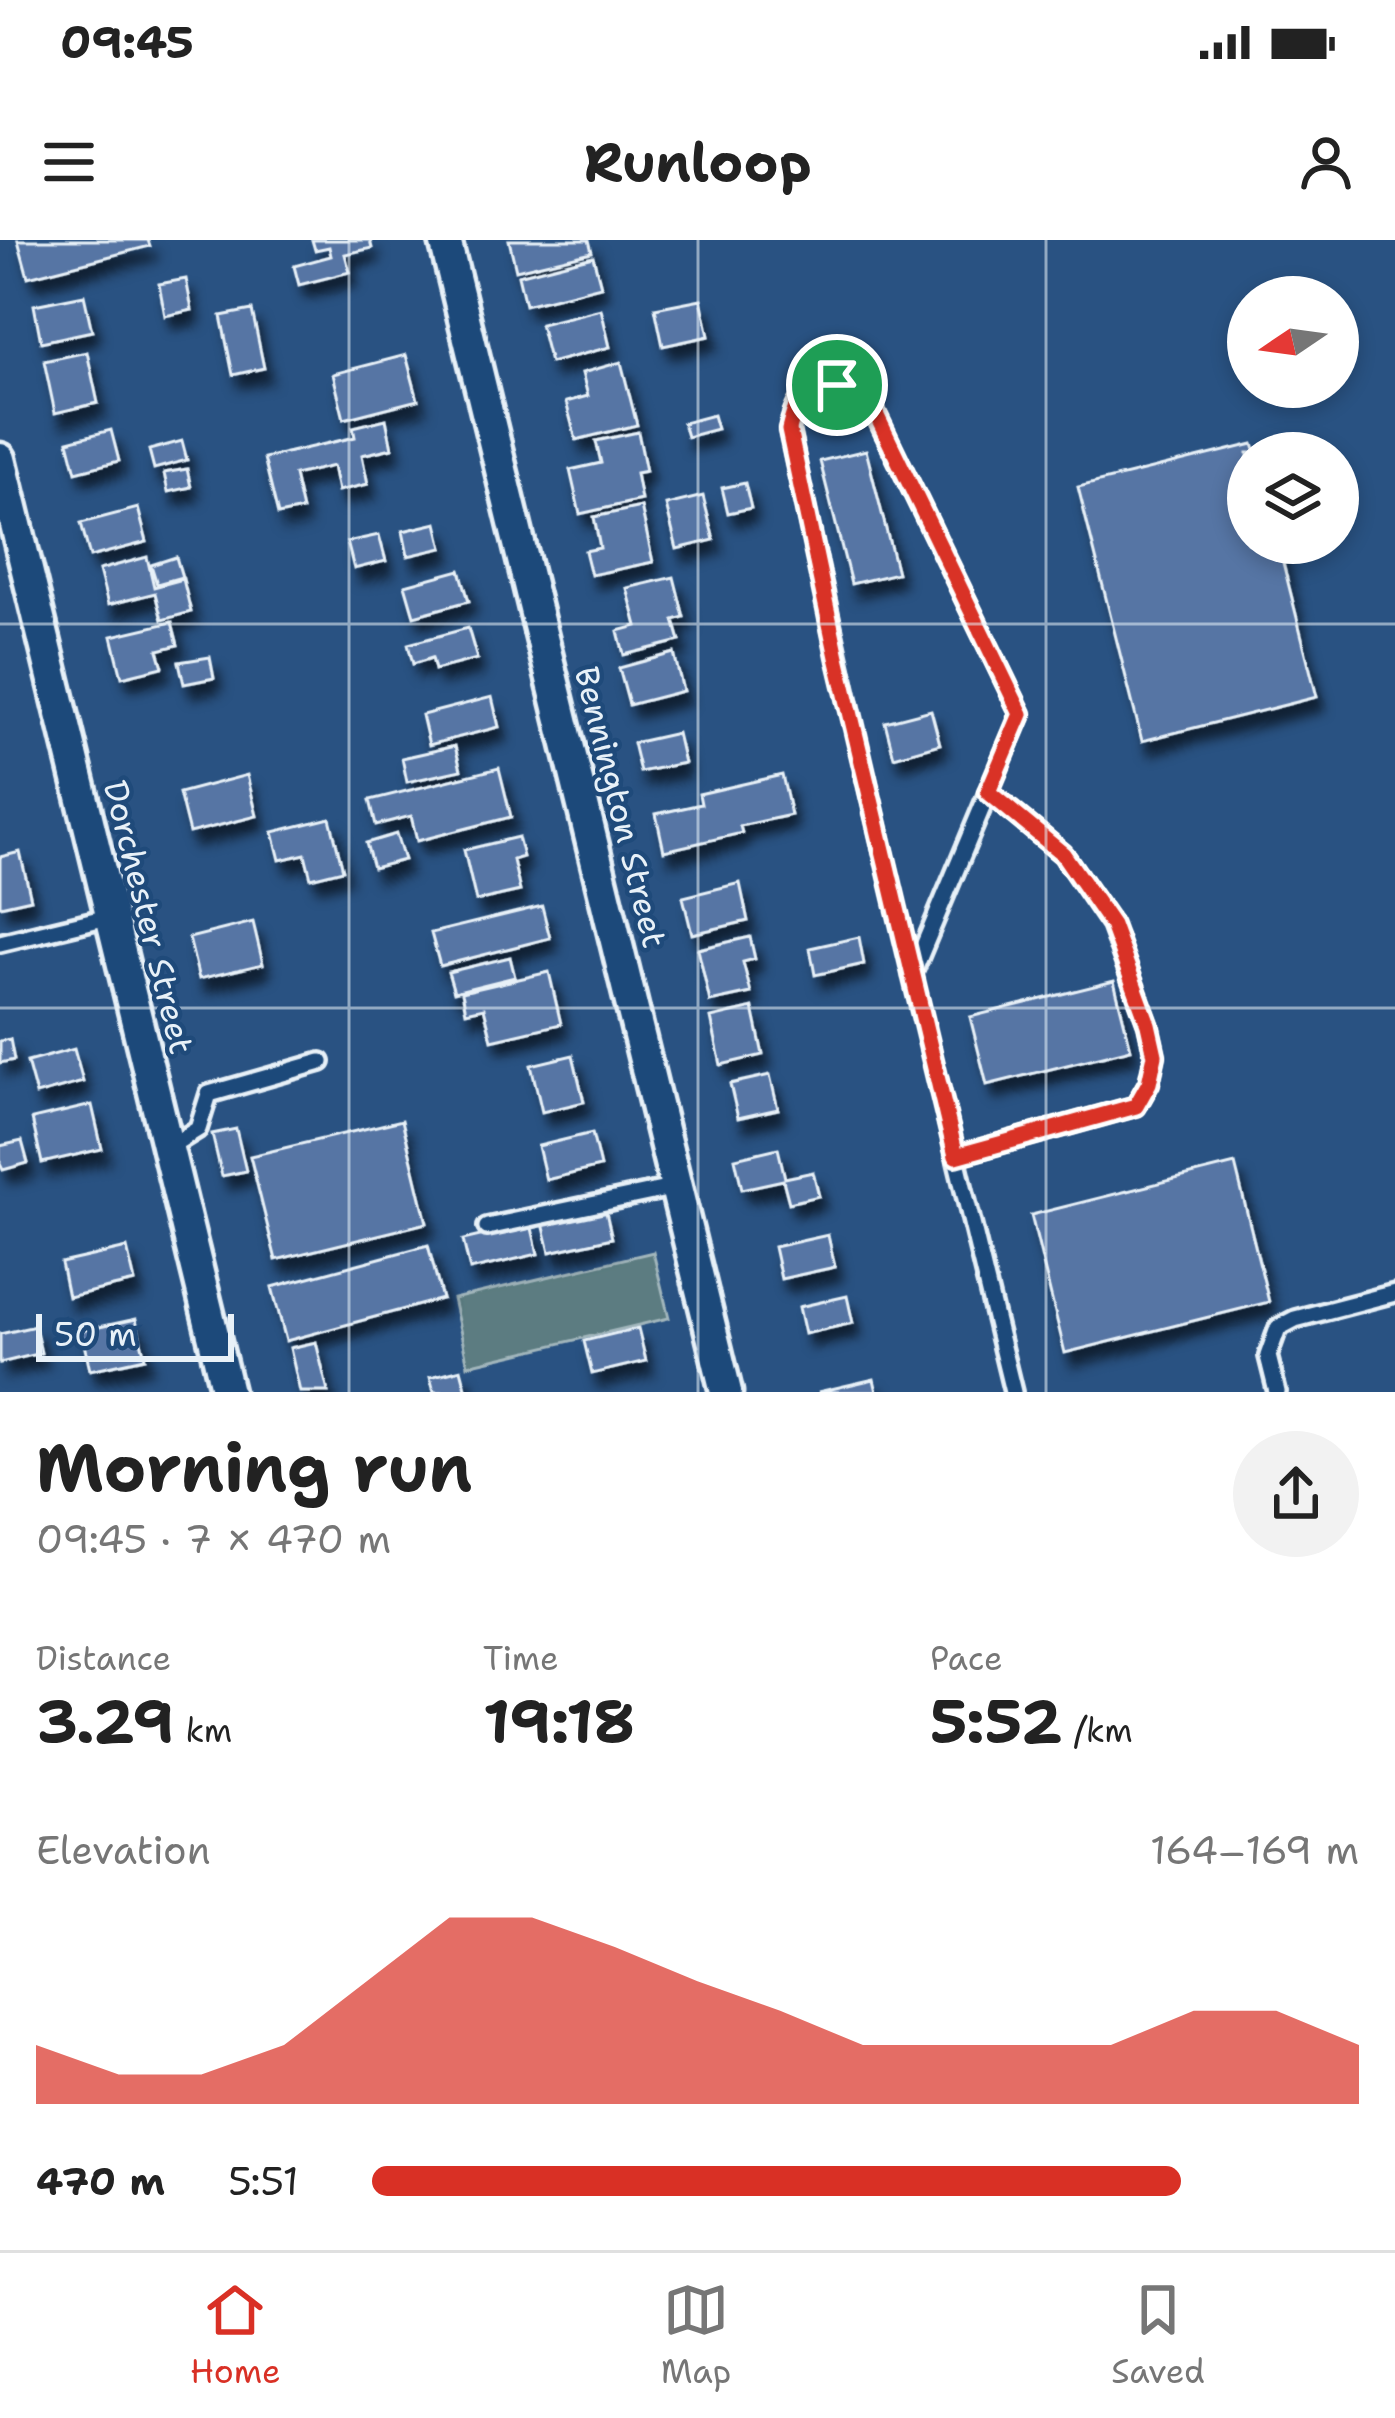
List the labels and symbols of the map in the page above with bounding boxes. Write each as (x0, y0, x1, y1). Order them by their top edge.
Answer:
north arrow (1227, 276, 1359, 408)
pin (786, 334, 888, 436)
street label: Bennington Street (564, 662, 677, 952)
street label: Dorchester Street (93, 776, 204, 1059)
scale bar (36, 1308, 234, 1361)

